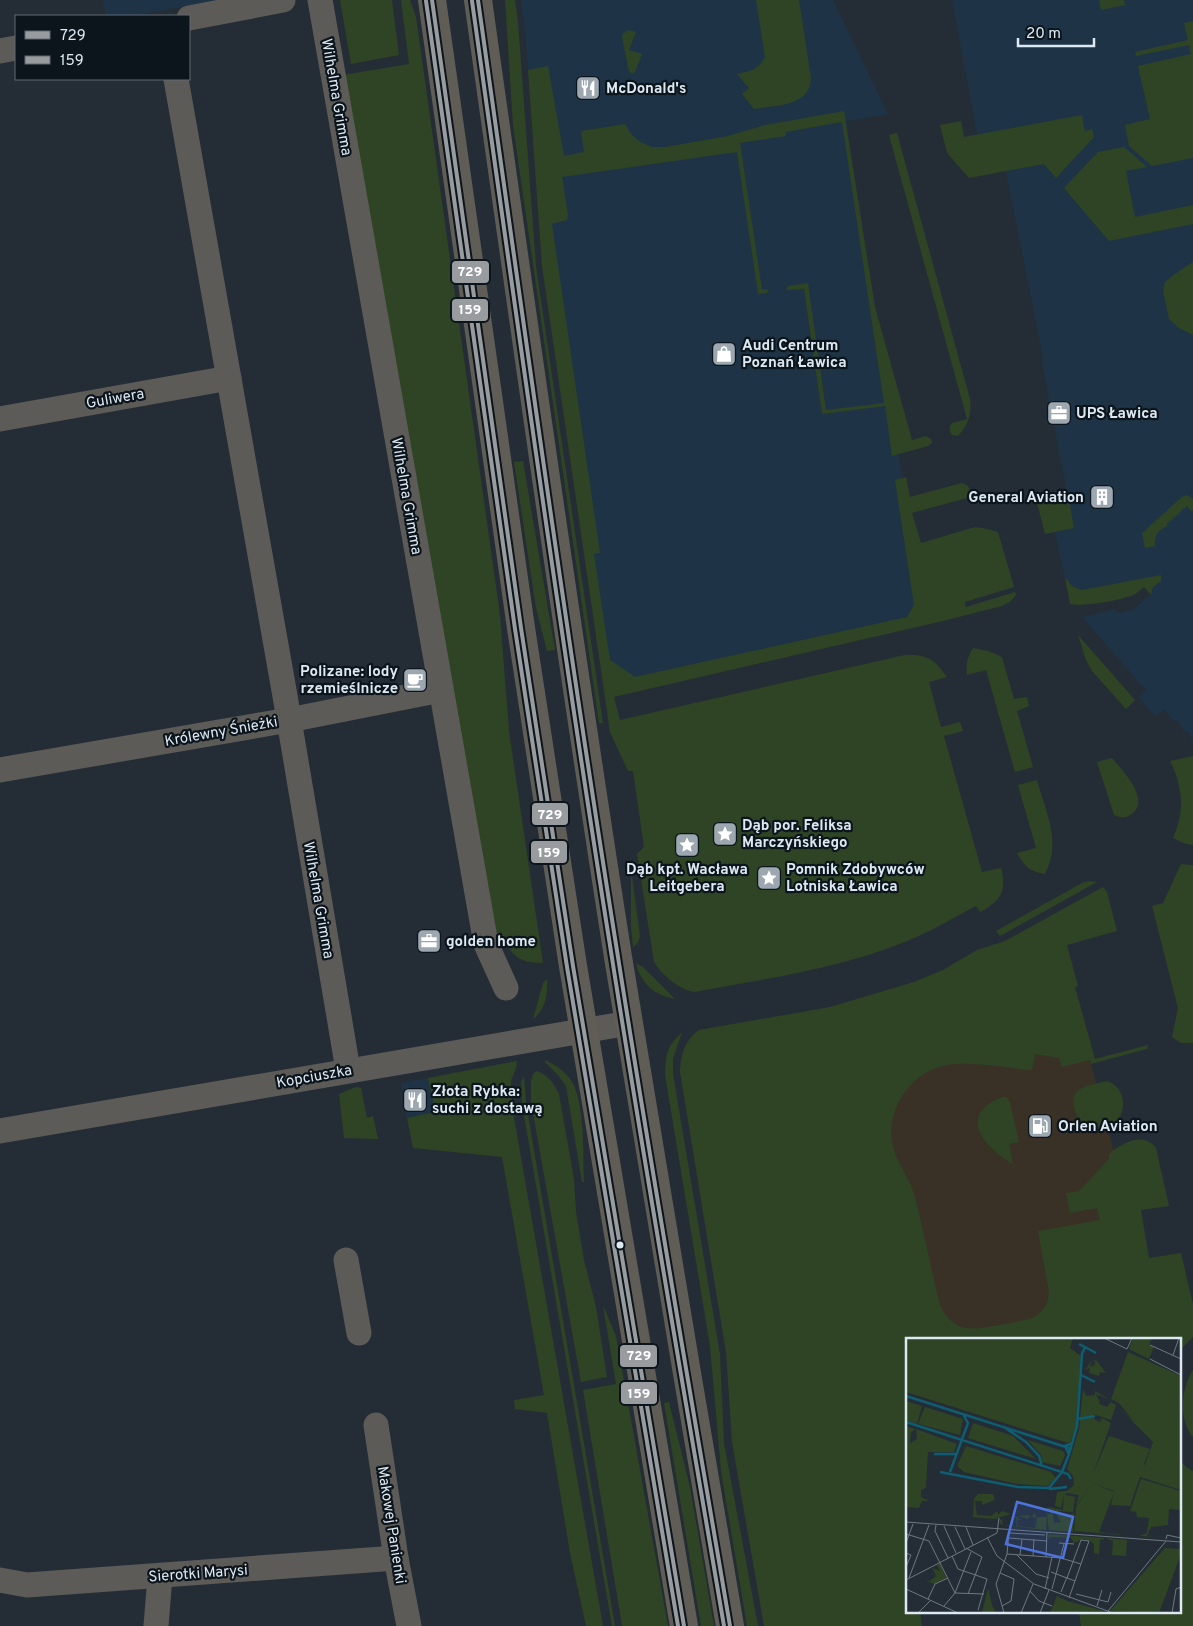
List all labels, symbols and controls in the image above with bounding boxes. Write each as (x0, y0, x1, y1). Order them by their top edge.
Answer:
legend (15, 15, 190, 80)
scale bar (1018, 15, 1094, 47)
text: 20 m (1026, 25, 1061, 44)
text: 729 (60, 27, 86, 46)
street label: Wilhelma Grimma (316, 37, 355, 157)
text: 159 (60, 52, 84, 71)
restaurant icon: McDonald's (575, 75, 601, 101)
place label: McDonald's (606, 80, 686, 99)
line badge: 729 (451, 260, 490, 284)
text: 729 (458, 264, 482, 281)
line badge: 159 (451, 298, 489, 322)
text: 159 (459, 302, 481, 319)
place label: Audi Centrum Poznań Ławica (742, 337, 847, 373)
shop icon: Audi Centrum Poznań Ławica (711, 341, 737, 367)
street label: Guliwera (85, 385, 146, 414)
office icon: UPS Ławica (1046, 400, 1072, 426)
place label: UPS Ławica (1076, 405, 1158, 424)
street label: Wilhelma Grimma (386, 436, 425, 556)
building icon: General Aviation (1089, 484, 1115, 510)
place label: General Aviation (968, 489, 1084, 508)
place label: Polizane: lody rzemieślnicze (300, 663, 398, 699)
cafe icon: Polizane: lody rzemieślnicze (402, 667, 428, 693)
street label: Królewny Śnieżki (163, 711, 279, 752)
line badge: 729 (531, 802, 569, 826)
text: 729 (538, 807, 562, 824)
place label: Dąb por. Feliksa Marczyńskiego (742, 817, 852, 853)
place icon: Dąb por. Feliksa Marczyńskiego (712, 821, 738, 847)
place icon: Dąb kpt. Wacława Leitgebera (674, 832, 700, 858)
street label: Wilhelma Grimma (298, 840, 337, 960)
line badge: 159 (530, 840, 568, 864)
text: 159 (538, 845, 560, 862)
place label: Dąb kpt. Wacława Leitgebera (626, 861, 748, 897)
place label: Pomnik Zdobywców Lotniska Ławica (786, 861, 925, 897)
place icon: Pomnik Zdobywców Lotniska Ławica (756, 865, 782, 891)
office icon: golden home (416, 928, 442, 954)
place label: golden home (446, 933, 536, 952)
street label: Kopciuszka (275, 1062, 353, 1093)
place label: Złota Rybka: suchi z dostawą (432, 1083, 543, 1119)
restaurant icon: Złota Rybka: suchi z dostawą (402, 1087, 428, 1113)
fuel station icon: Orlen Aviation (1027, 1113, 1053, 1139)
place label: Orlen Aviation (1058, 1118, 1158, 1137)
unlabelled marker (615, 1240, 625, 1250)
inset map (906, 1338, 1180, 1614)
line badge: 729 (619, 1344, 658, 1368)
text: 729 (627, 1348, 651, 1365)
line badge: 159 (620, 1381, 658, 1405)
text: 159 (628, 1386, 650, 1403)
street label: Makowej Panienki (372, 1465, 409, 1586)
street label: Sierotki Marysi (148, 1562, 248, 1587)

